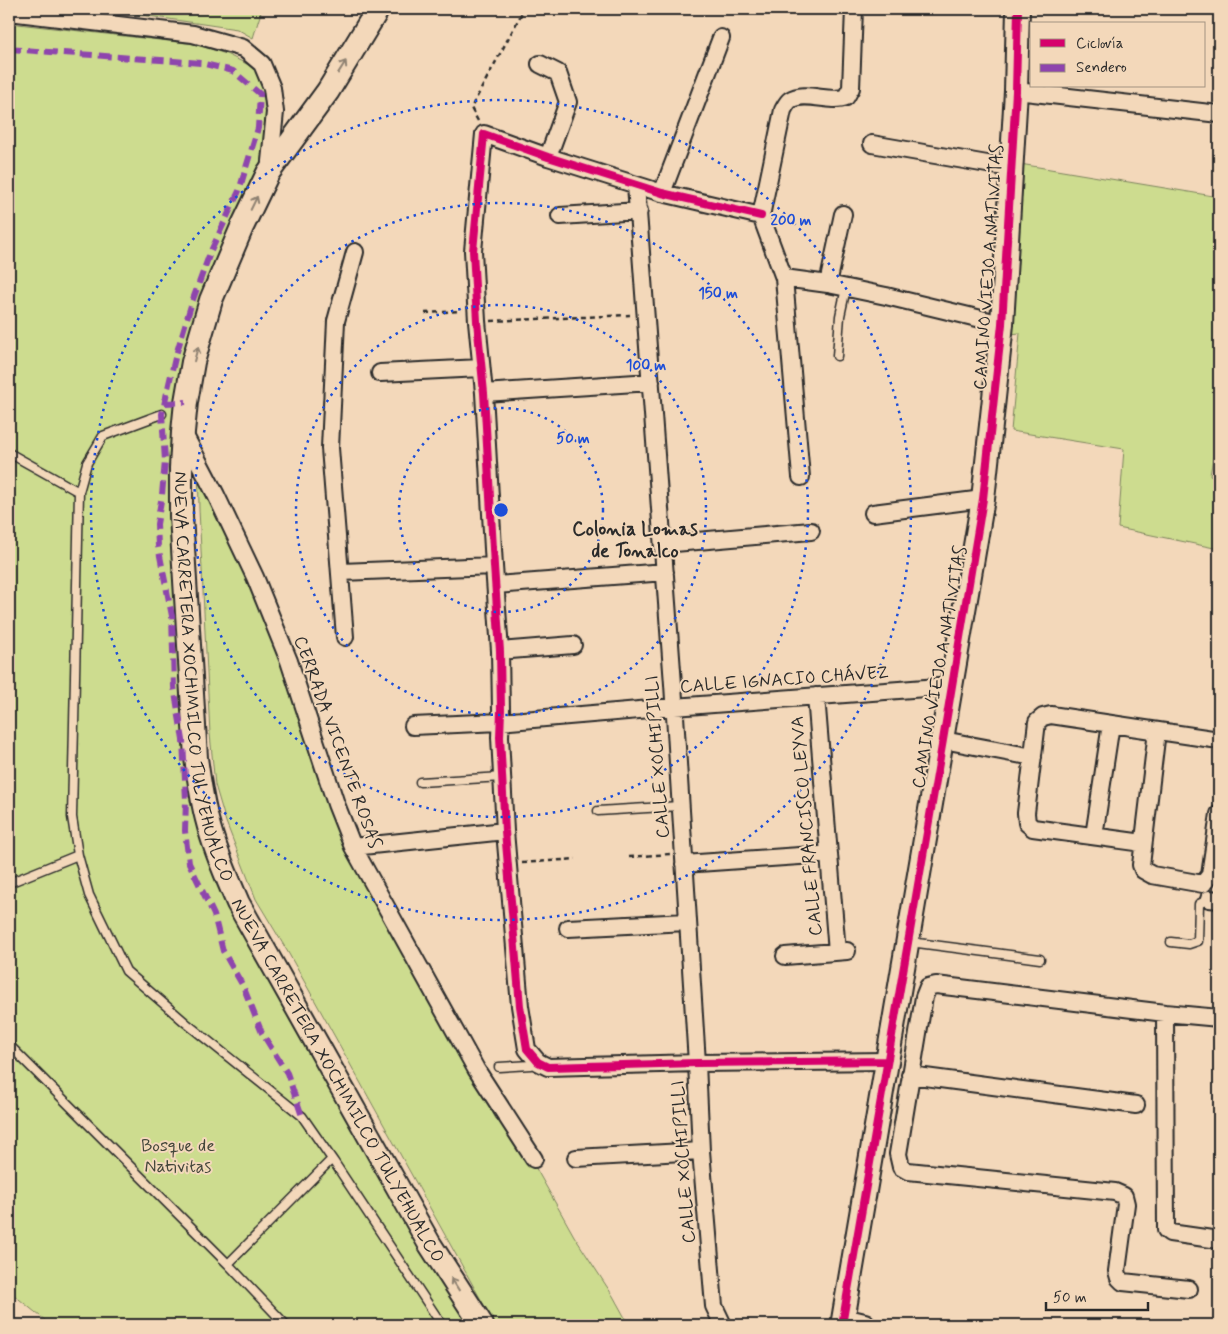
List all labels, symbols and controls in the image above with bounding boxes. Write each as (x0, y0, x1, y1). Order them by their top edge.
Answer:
legend (1030, 22, 1206, 88)
text: Ciclovía (1076, 34, 1124, 54)
text: Sendero (1076, 58, 1127, 78)
one-way arrow (337, 60, 348, 74)
street label: CAMINO VIEJO A NATIVITAS (968, 143, 1010, 391)
one-way arrow (250, 196, 259, 211)
text: 200 m (771, 211, 812, 231)
text: 150 m (698, 284, 738, 304)
one-way arrow (191, 347, 201, 363)
text: 100 m (626, 356, 666, 376)
text: 50 m (556, 429, 590, 449)
street label: NUEVA CARRETERA XOCHIMILCO TULYEHUALCO (168, 471, 239, 886)
centre of rings (492, 501, 510, 519)
district label: Colonia Lomas de Tonalco (572, 517, 698, 564)
street label: CAMINO VIEJO A NATIVITAS (907, 544, 973, 790)
street label: CERRADA VICENTE ROSAS (287, 633, 387, 852)
street label: CALLE IGNACIO CHÁVEZ (679, 661, 889, 699)
street label: CALLE XOCHIPILLI (640, 675, 676, 839)
street label: CALLE FRANCISCO LEYVA (785, 715, 829, 937)
street label: NUEVA CARRETERA XOCHIMILCO TULYEHUALCO (225, 894, 450, 1268)
street label: CALLE XOCHIPILLI (666, 1080, 702, 1244)
park label: Bosque de Nativitas (141, 1134, 215, 1179)
one-way arrow (450, 1278, 460, 1292)
scale bar (1046, 1279, 1148, 1311)
text: 50 m (1053, 1288, 1087, 1308)

